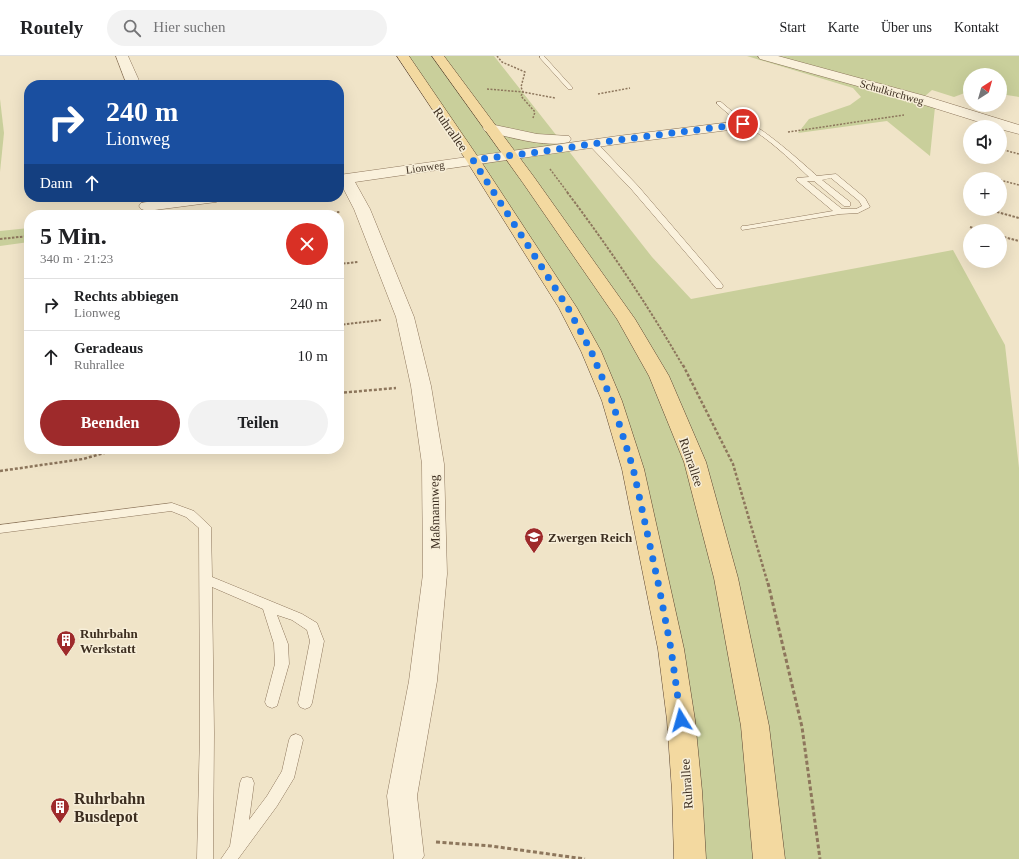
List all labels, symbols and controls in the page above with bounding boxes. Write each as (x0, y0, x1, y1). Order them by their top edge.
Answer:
search box (107, 10, 387, 46)
text: Routely (20, 17, 83, 38)
icon: search (121, 17, 143, 39)
text: Hier suchen (153, 19, 225, 35)
text: Start (779, 20, 806, 35)
text: Karte (828, 20, 859, 35)
text: Über uns (881, 20, 932, 35)
text: Kontakt (954, 20, 999, 35)
north arrow (963, 68, 1007, 112)
map controls (963, 68, 1007, 268)
street label: Schulkirchweg (859, 77, 926, 107)
icon: right (40, 96, 92, 148)
text: 240 m (106, 96, 178, 127)
street label: Ruhrallee (430, 104, 471, 154)
pin (726, 107, 760, 141)
icon: arrive (732, 113, 754, 135)
button: sound (963, 120, 1007, 164)
text: Lionweg (106, 129, 170, 149)
street label: Lionweg (405, 158, 446, 176)
icon: ahead (81, 172, 103, 194)
button: + (963, 172, 1007, 216)
text: Dann (40, 175, 73, 191)
text: 5 Min. (40, 223, 107, 249)
button: close (286, 223, 328, 265)
button: − (963, 224, 1007, 268)
text: 340 m · 21:23 (40, 251, 113, 266)
text: Rechts abbiegen (74, 288, 179, 304)
icon: right (40, 294, 62, 316)
text: 240 m (290, 296, 328, 312)
text: Lionweg (74, 305, 120, 320)
text: Geradeaus (74, 340, 143, 356)
icon: ahead (40, 346, 62, 368)
text: 10 m (298, 348, 328, 364)
text: Ruhrallee (74, 357, 125, 372)
button: Beenden (40, 400, 180, 446)
button: Teilen (188, 400, 328, 446)
street label: Ruhrallee (676, 436, 707, 489)
street label: Maßmannweg (426, 474, 443, 549)
school or university icon: Zwergen Reich (523, 526, 545, 554)
place label: Zwergen Reich (548, 530, 633, 545)
place label: Ruhrbahn Werkstatt (80, 626, 139, 656)
building icon: Ruhrbahn Werkstatt (55, 629, 77, 657)
position arrow (660, 699, 702, 741)
street label: Ruhrallee (677, 758, 696, 810)
place label: Ruhrbahn Busdepot (74, 790, 145, 826)
building icon: Ruhrbahn Busdepot (49, 796, 71, 824)

